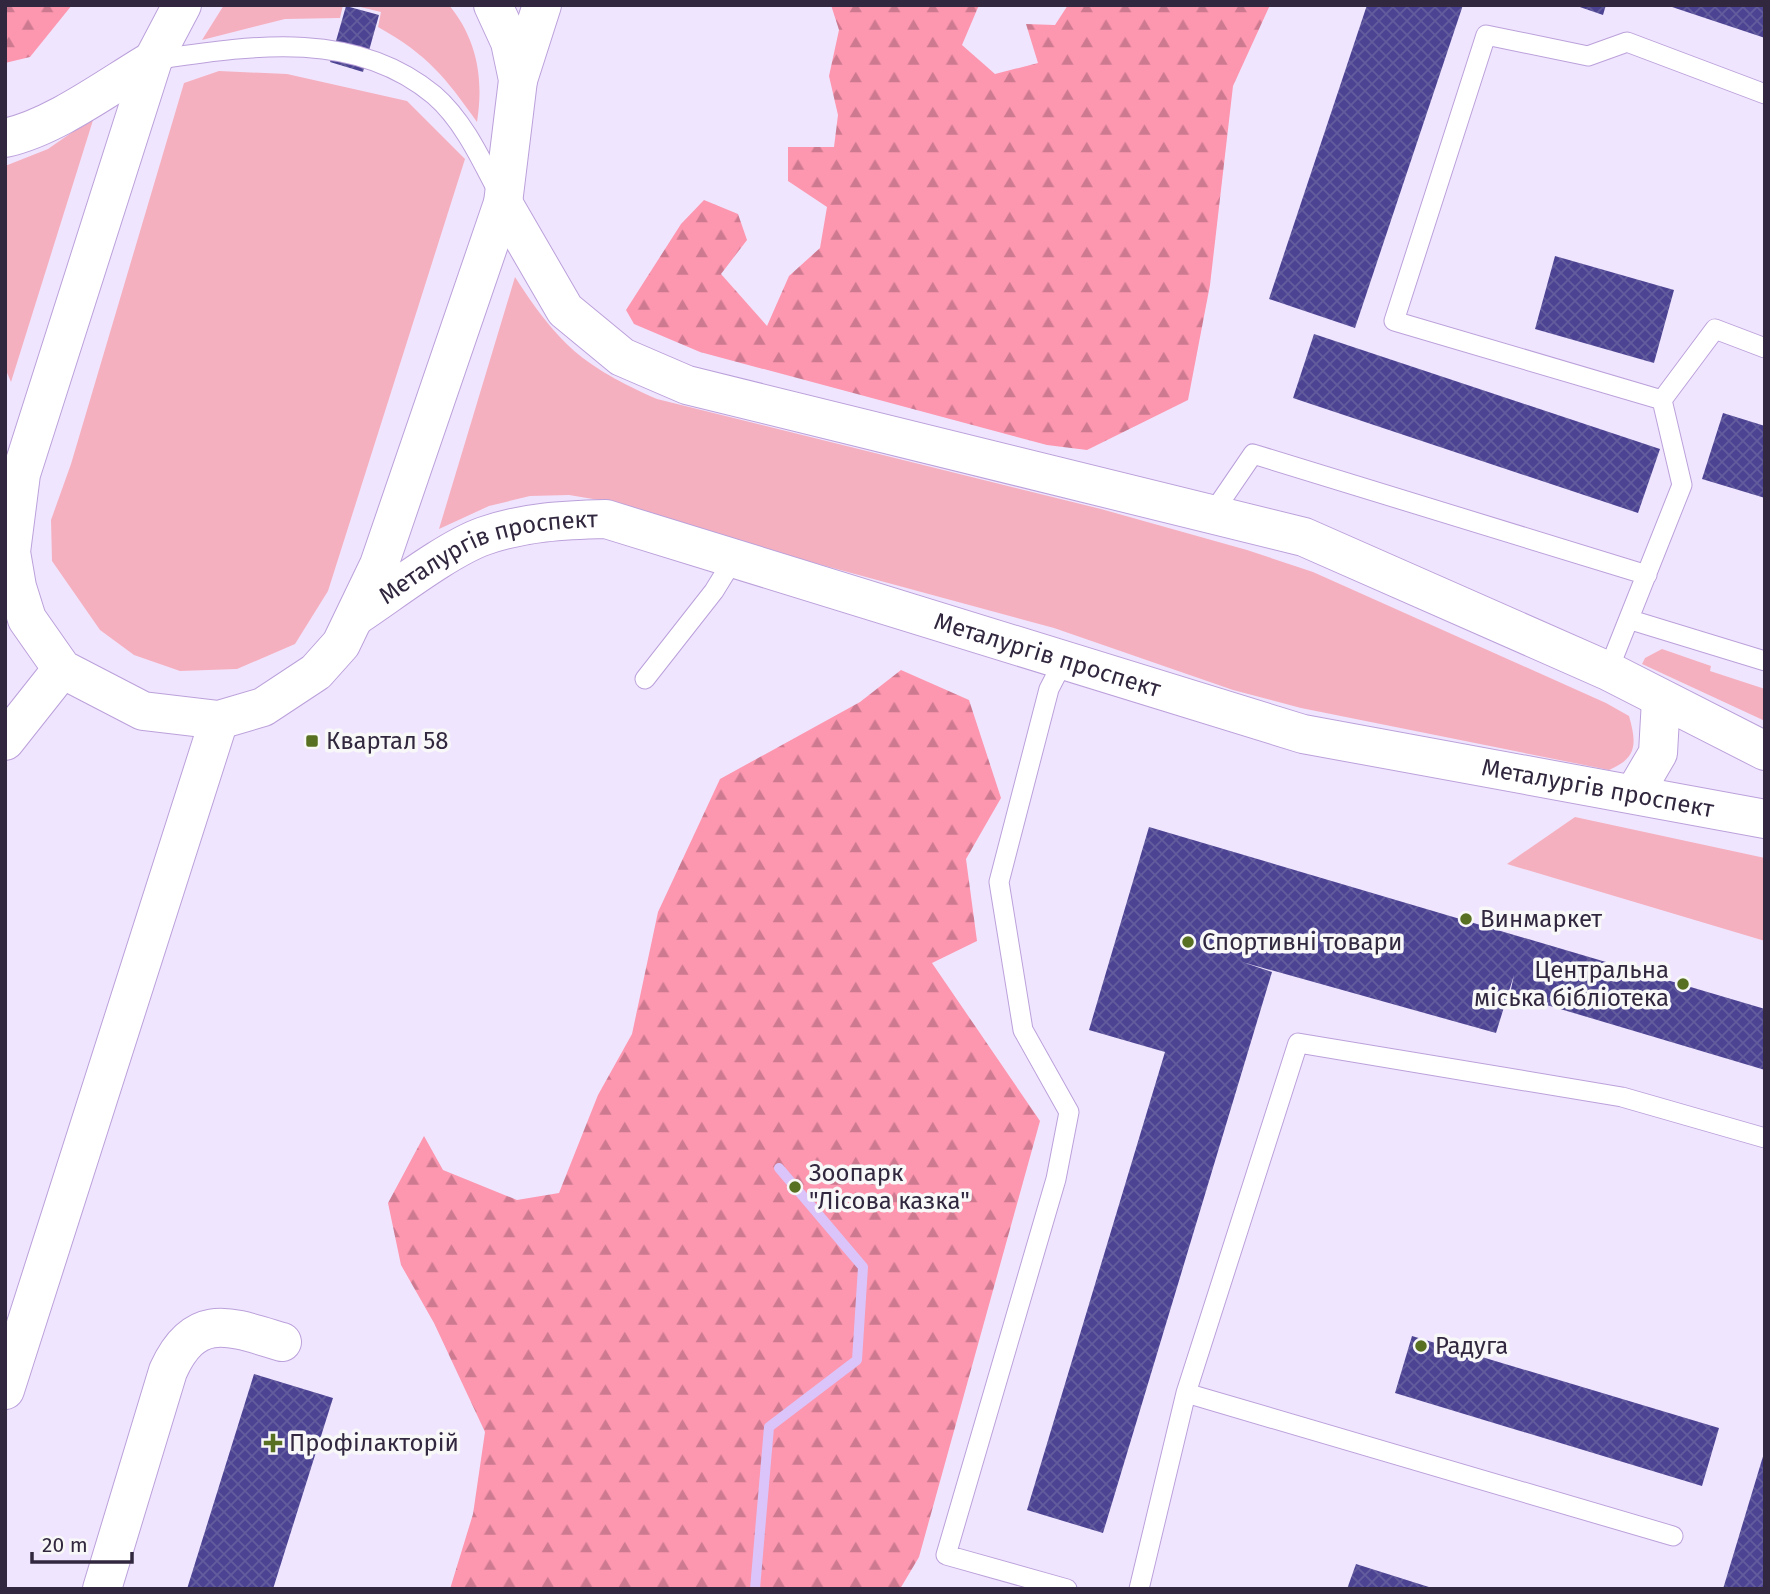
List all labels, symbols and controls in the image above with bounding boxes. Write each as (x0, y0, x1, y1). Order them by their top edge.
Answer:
street label: Металургів проспект (374, 505, 598, 610)
street label: Металургів проспект (931, 607, 1164, 703)
place label: Квартал 58 (326, 727, 449, 755)
marker: Квартал 58 (304, 733, 320, 749)
street label: Металургів проспект (1479, 753, 1716, 823)
place label: Винмаркет (1480, 905, 1602, 933)
marker: Винмаркет (1458, 911, 1474, 927)
place label: Спортивні товари (1202, 928, 1402, 956)
marker: Спортивні товари (1180, 934, 1196, 950)
place label: Центральна міська бібліотека (1474, 956, 1669, 1012)
marker: Центральна міська бібліотека (1675, 976, 1691, 992)
place label: Зоопарк "Лісова казка" (809, 1159, 970, 1215)
marker: Зоопарк "Лісова казка" (787, 1179, 803, 1195)
place label: Радуга (1435, 1332, 1508, 1360)
marker: Радуга (1413, 1338, 1429, 1354)
place label: Профілакторій (289, 1429, 459, 1457)
marker: Профілакторій (263, 1433, 283, 1453)
scale bar (32, 1520, 131, 1564)
text: 20 m (42, 1532, 88, 1558)

